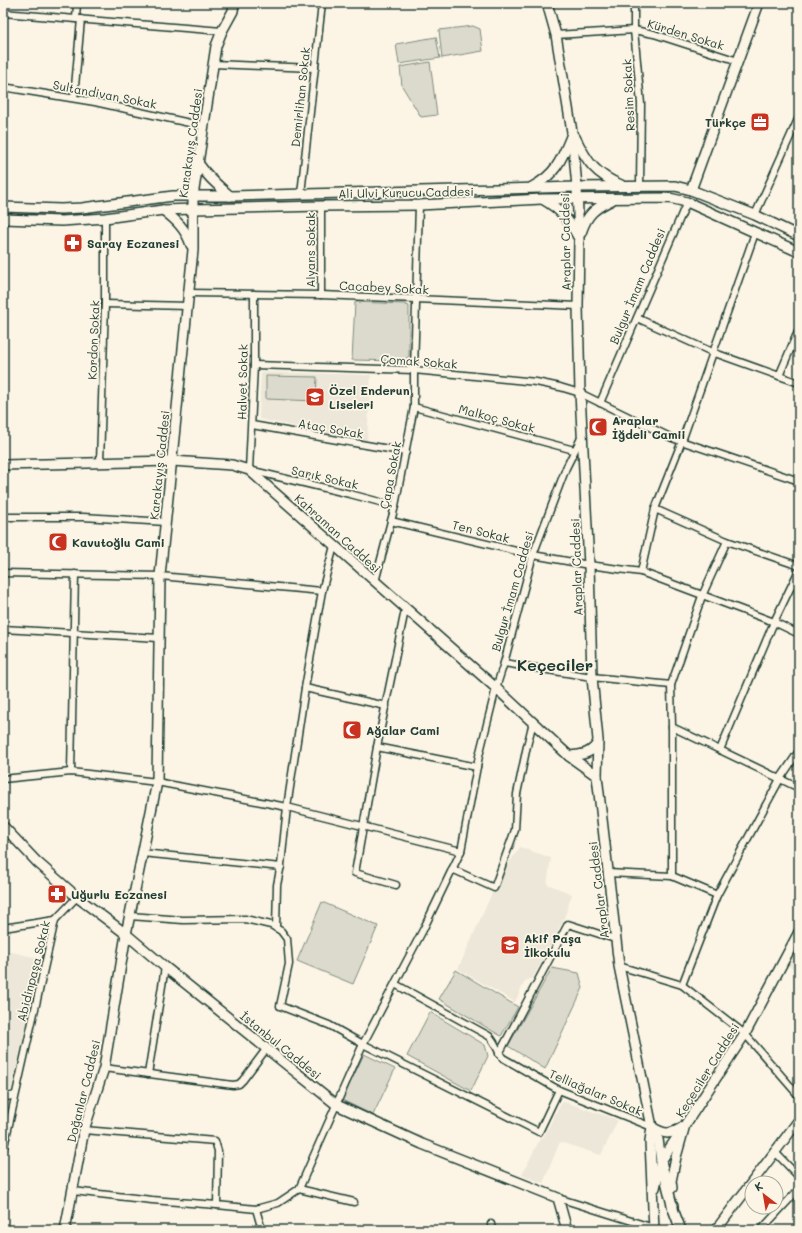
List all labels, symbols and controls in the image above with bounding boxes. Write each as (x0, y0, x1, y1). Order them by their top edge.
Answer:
street label: Kürden Sokak (646, 15, 726, 53)
street label: Demirlihan Sokak (287, 46, 313, 148)
street label: Resim Sokak (618, 59, 638, 131)
street label: Sultandivan Sokak (52, 76, 158, 112)
street label: Karakayış Caddesi (174, 87, 206, 199)
office icon: Türkçe (749, 111, 771, 133)
place label: Türkçe (705, 114, 746, 130)
street label: Ali Ulvi Kurucu Caddesi (338, 183, 474, 201)
street label: Araplar Caddesi (556, 193, 574, 291)
street label: Alyans Sokak (302, 212, 318, 288)
street label: Bulgur İmam Caddesi (605, 226, 669, 346)
pharmacy icon: Saray Eczanesi (62, 232, 84, 254)
place label: Saray Eczanesi (87, 235, 179, 251)
street label: Cacabey Sokak (339, 277, 429, 297)
street label: Kordon Sokak (84, 300, 102, 380)
street label: Halvet Sokak (233, 344, 251, 420)
street label: Çomak Sokak (380, 350, 458, 372)
place label: Özel Enderun Liseleri (329, 382, 410, 412)
school or university icon: Özel Enderun Liseleri (304, 386, 326, 408)
street label: Malkoç Sokak (457, 400, 537, 436)
street label: Karakayış Caddesi (145, 409, 173, 521)
place label: Araplar İğdeli Camii (612, 412, 686, 442)
street label: Ataç Sokak (297, 414, 365, 442)
mosque icon: Araplar İğdeli Camii (587, 416, 609, 438)
street label: Çapa Sokak (376, 440, 404, 510)
street label: Sarık Sokak (290, 462, 360, 492)
street label: Kahraman Caddesi (291, 490, 385, 576)
street label: Ten Sokak (451, 516, 511, 546)
street label: Araplar Caddesi (566, 518, 586, 616)
street label: Bulgur İmam Caddesi (487, 529, 537, 653)
mosque icon: Kavutoğlu Cami (47, 531, 69, 553)
place label: Kavutoğlu Cami (72, 534, 165, 550)
district label: Keçeciler (517, 654, 593, 675)
mosque icon: Ağalar Cami (341, 719, 363, 741)
place label: Ağalar Cami (366, 722, 440, 738)
street label: Araplar Caddesi (584, 841, 612, 939)
pharmacy icon: Uğurlu Eczanesi (46, 883, 68, 905)
place label: Uğurlu Eczanesi (71, 886, 167, 902)
street label: Abidinpaşa Sokak (13, 919, 53, 1023)
place label: Akif Paşa İlkokulu (524, 930, 581, 960)
school or university icon: Akif Paşa İlkokulu (499, 934, 521, 956)
street label: İstanbul Caddesi (237, 1007, 325, 1083)
street label: Keçeciler Caddesi (671, 1020, 743, 1120)
street label: Doğanlar Caddesi (63, 1038, 103, 1144)
street label: Telliağalar Sokak (547, 1065, 645, 1119)
north arrow (744, 1175, 784, 1215)
text: K (752, 1178, 766, 1194)

